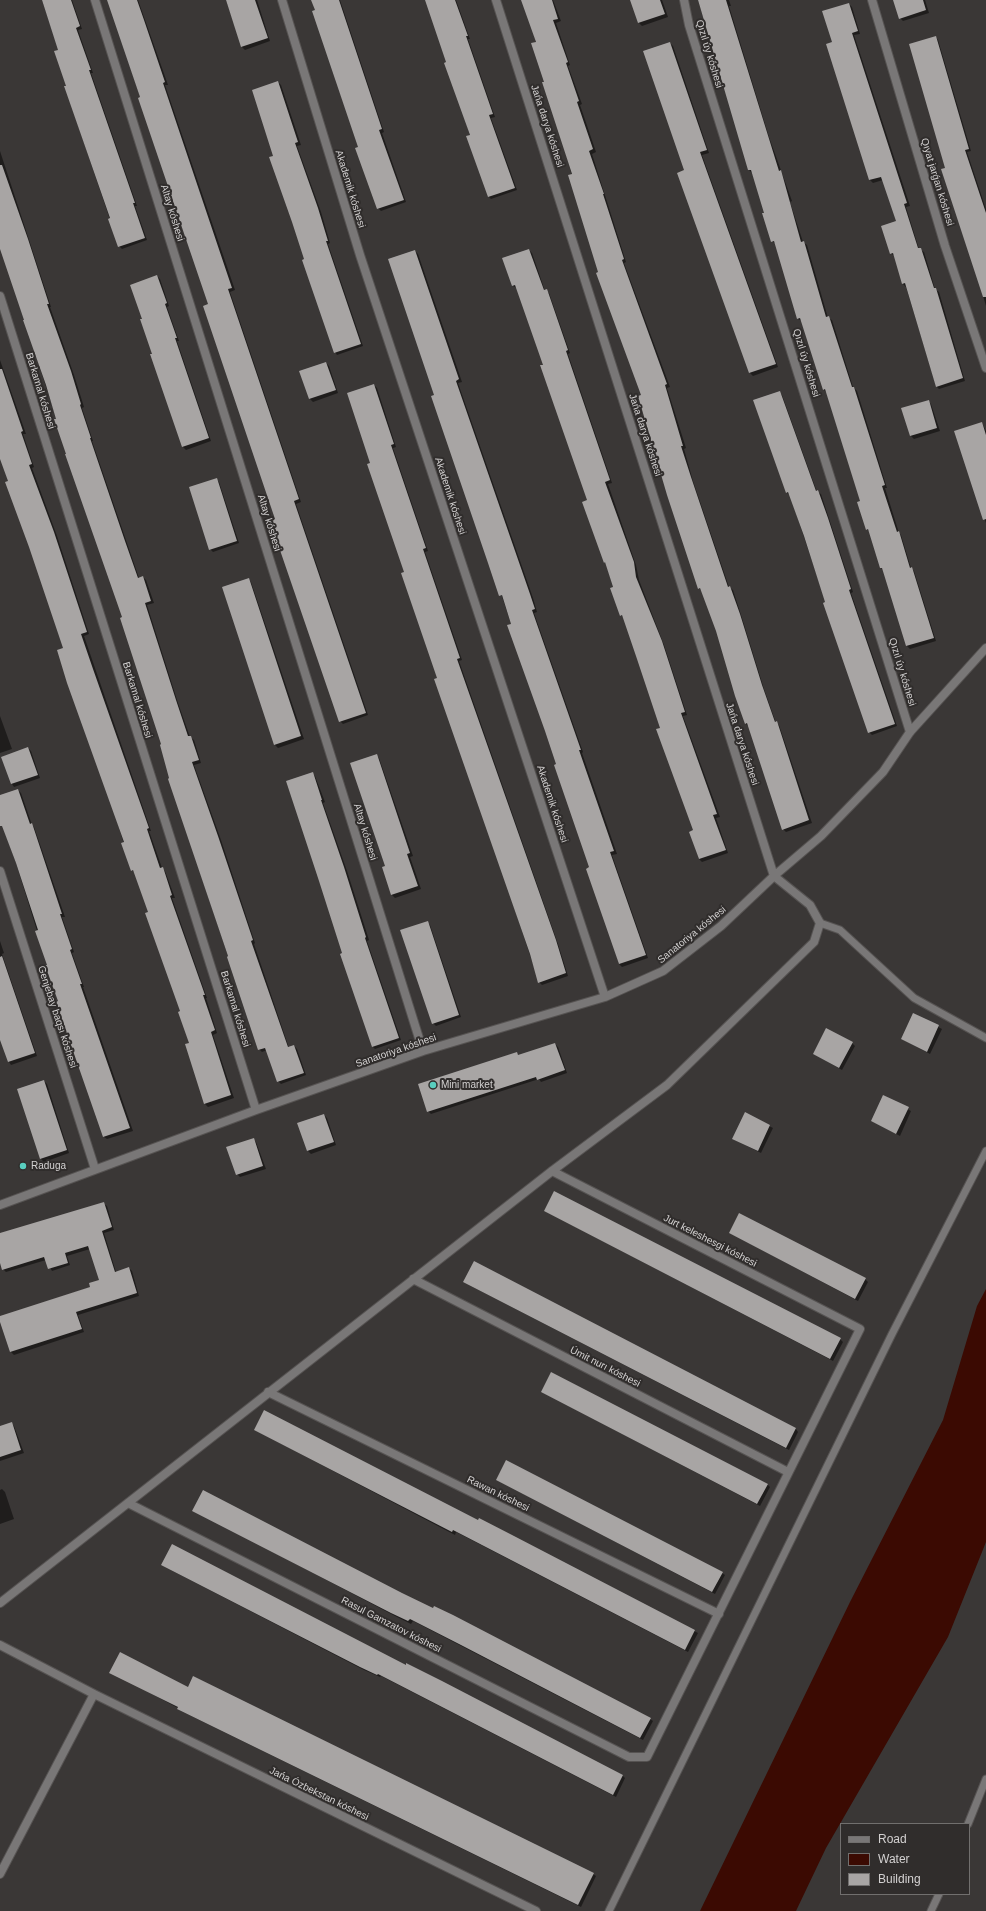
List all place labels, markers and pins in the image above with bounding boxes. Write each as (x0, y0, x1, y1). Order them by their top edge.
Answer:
place label: Mini market (441, 1079, 493, 1091)
marker: Mini market (428, 1080, 438, 1090)
place label: Raduga (31, 1160, 66, 1172)
marker: Raduga (18, 1161, 28, 1171)

